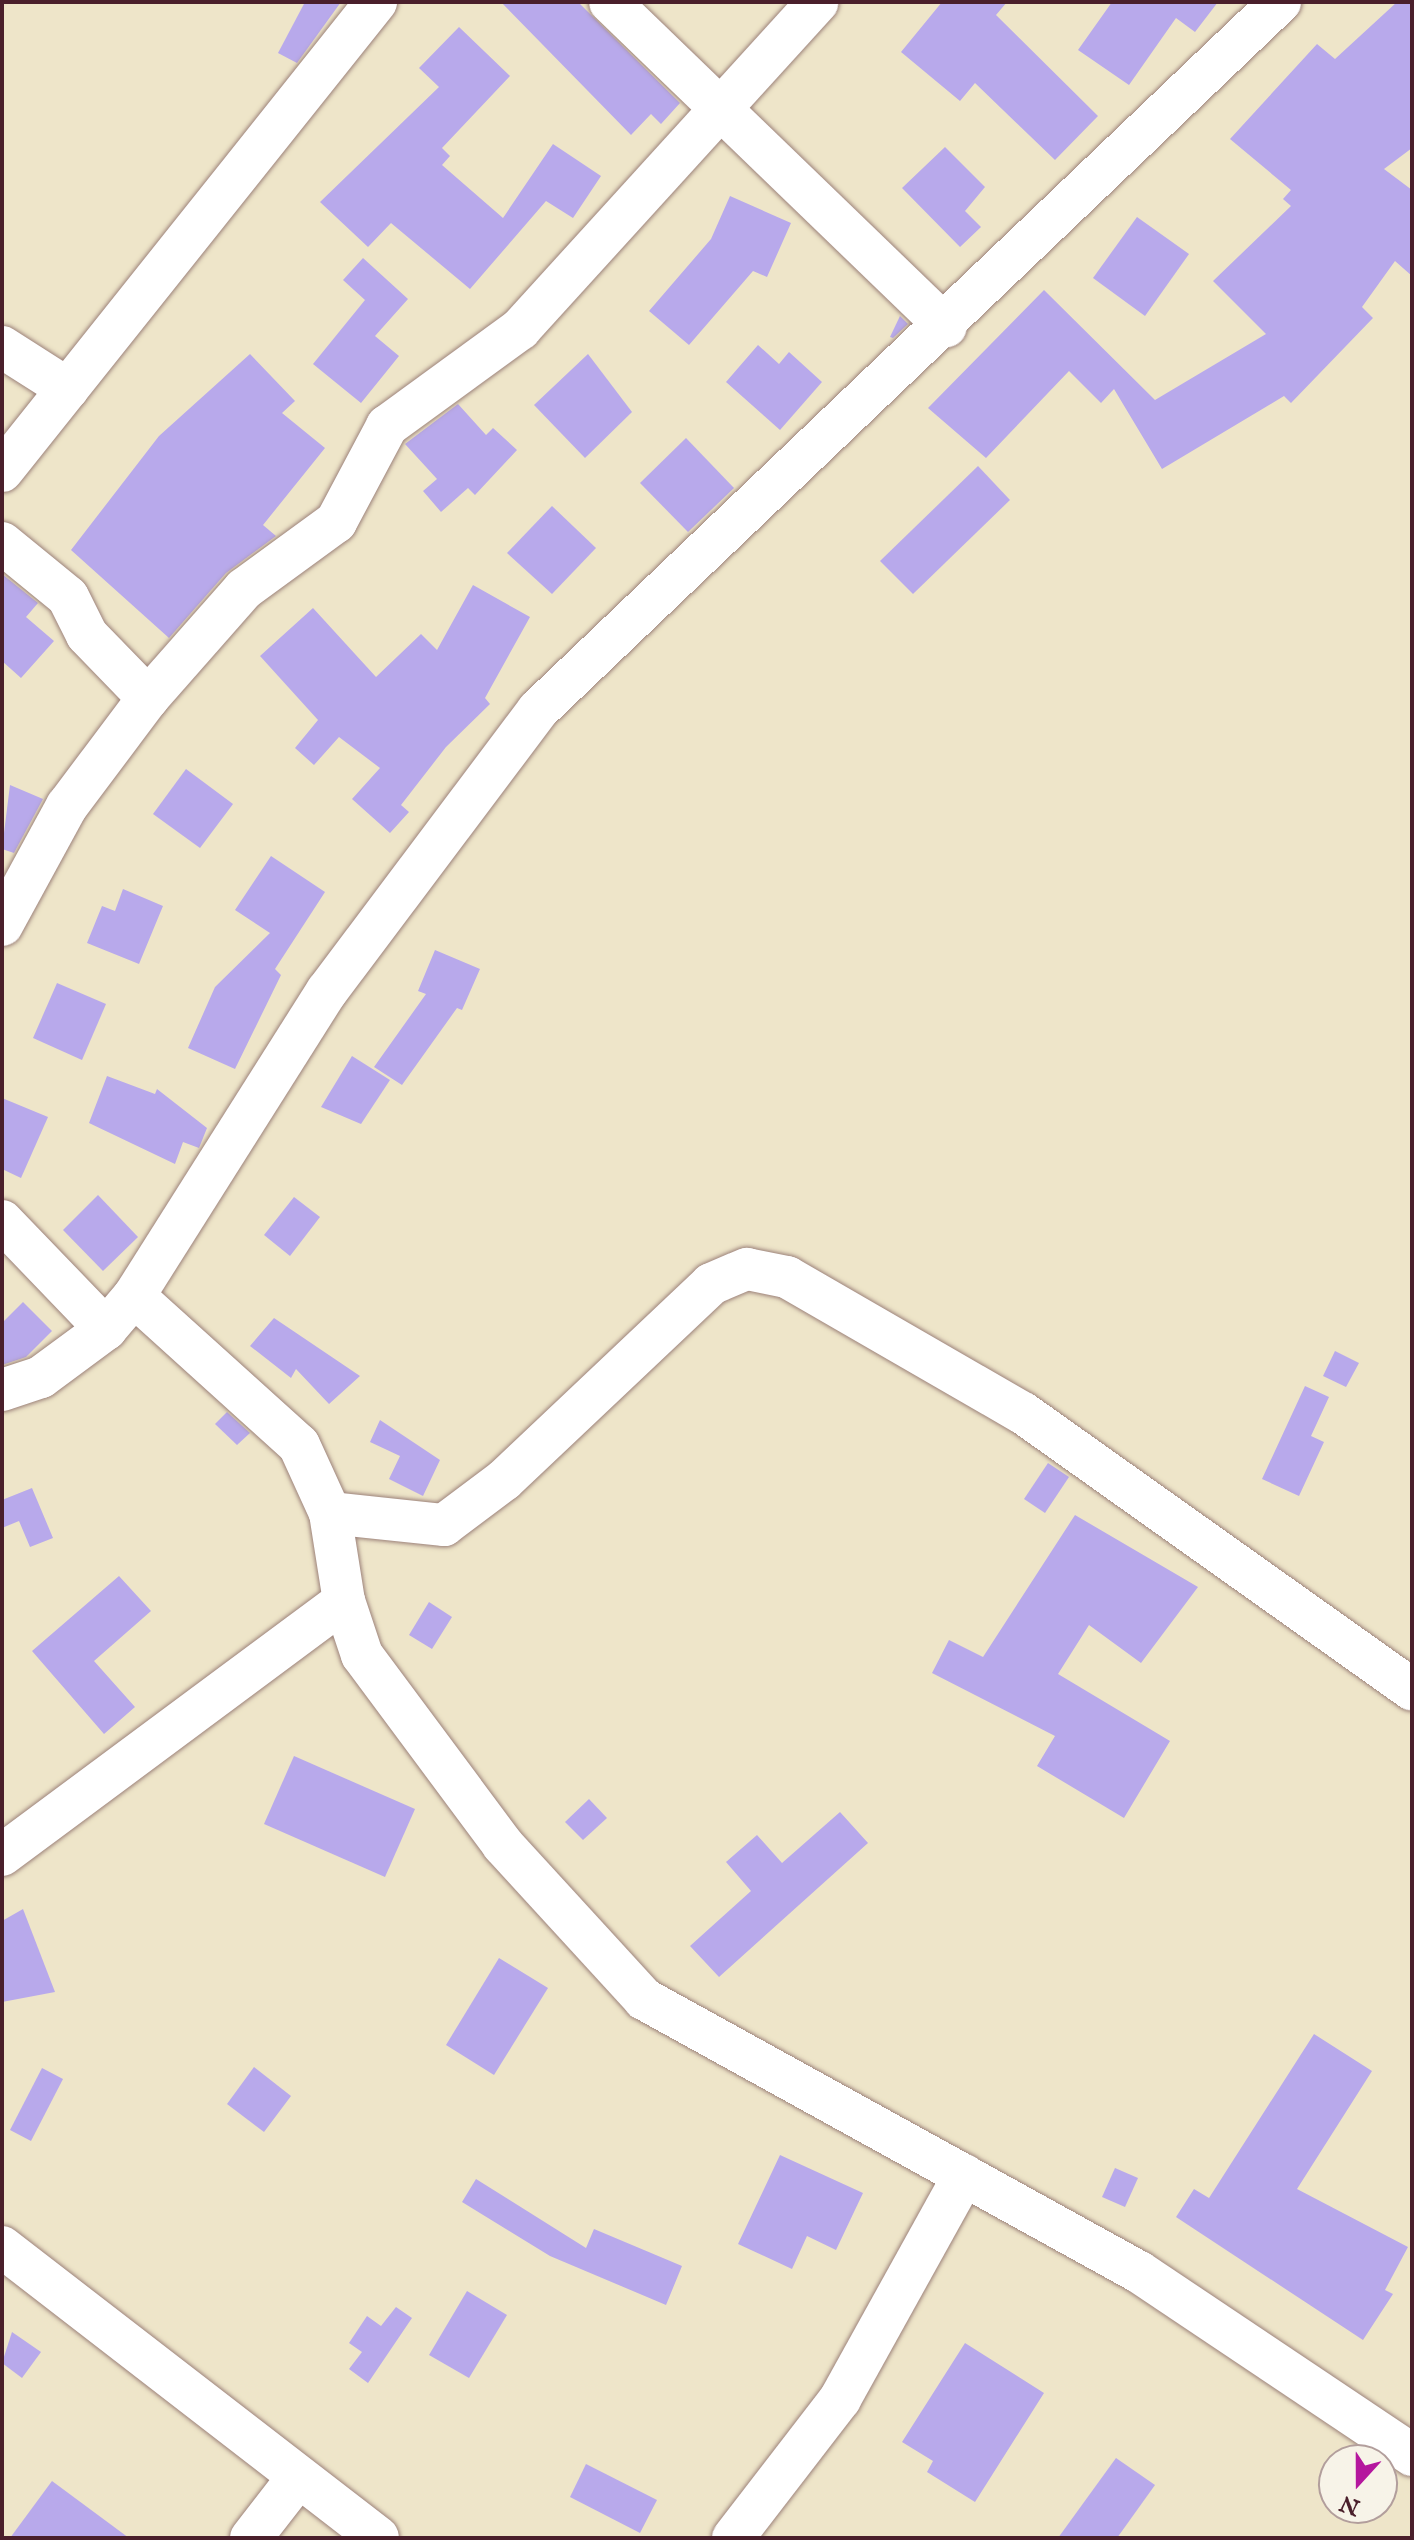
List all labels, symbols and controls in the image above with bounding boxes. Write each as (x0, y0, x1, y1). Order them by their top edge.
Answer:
north arrow (1318, 2444, 1398, 2524)
text: N (1336, 2488, 1364, 2521)

